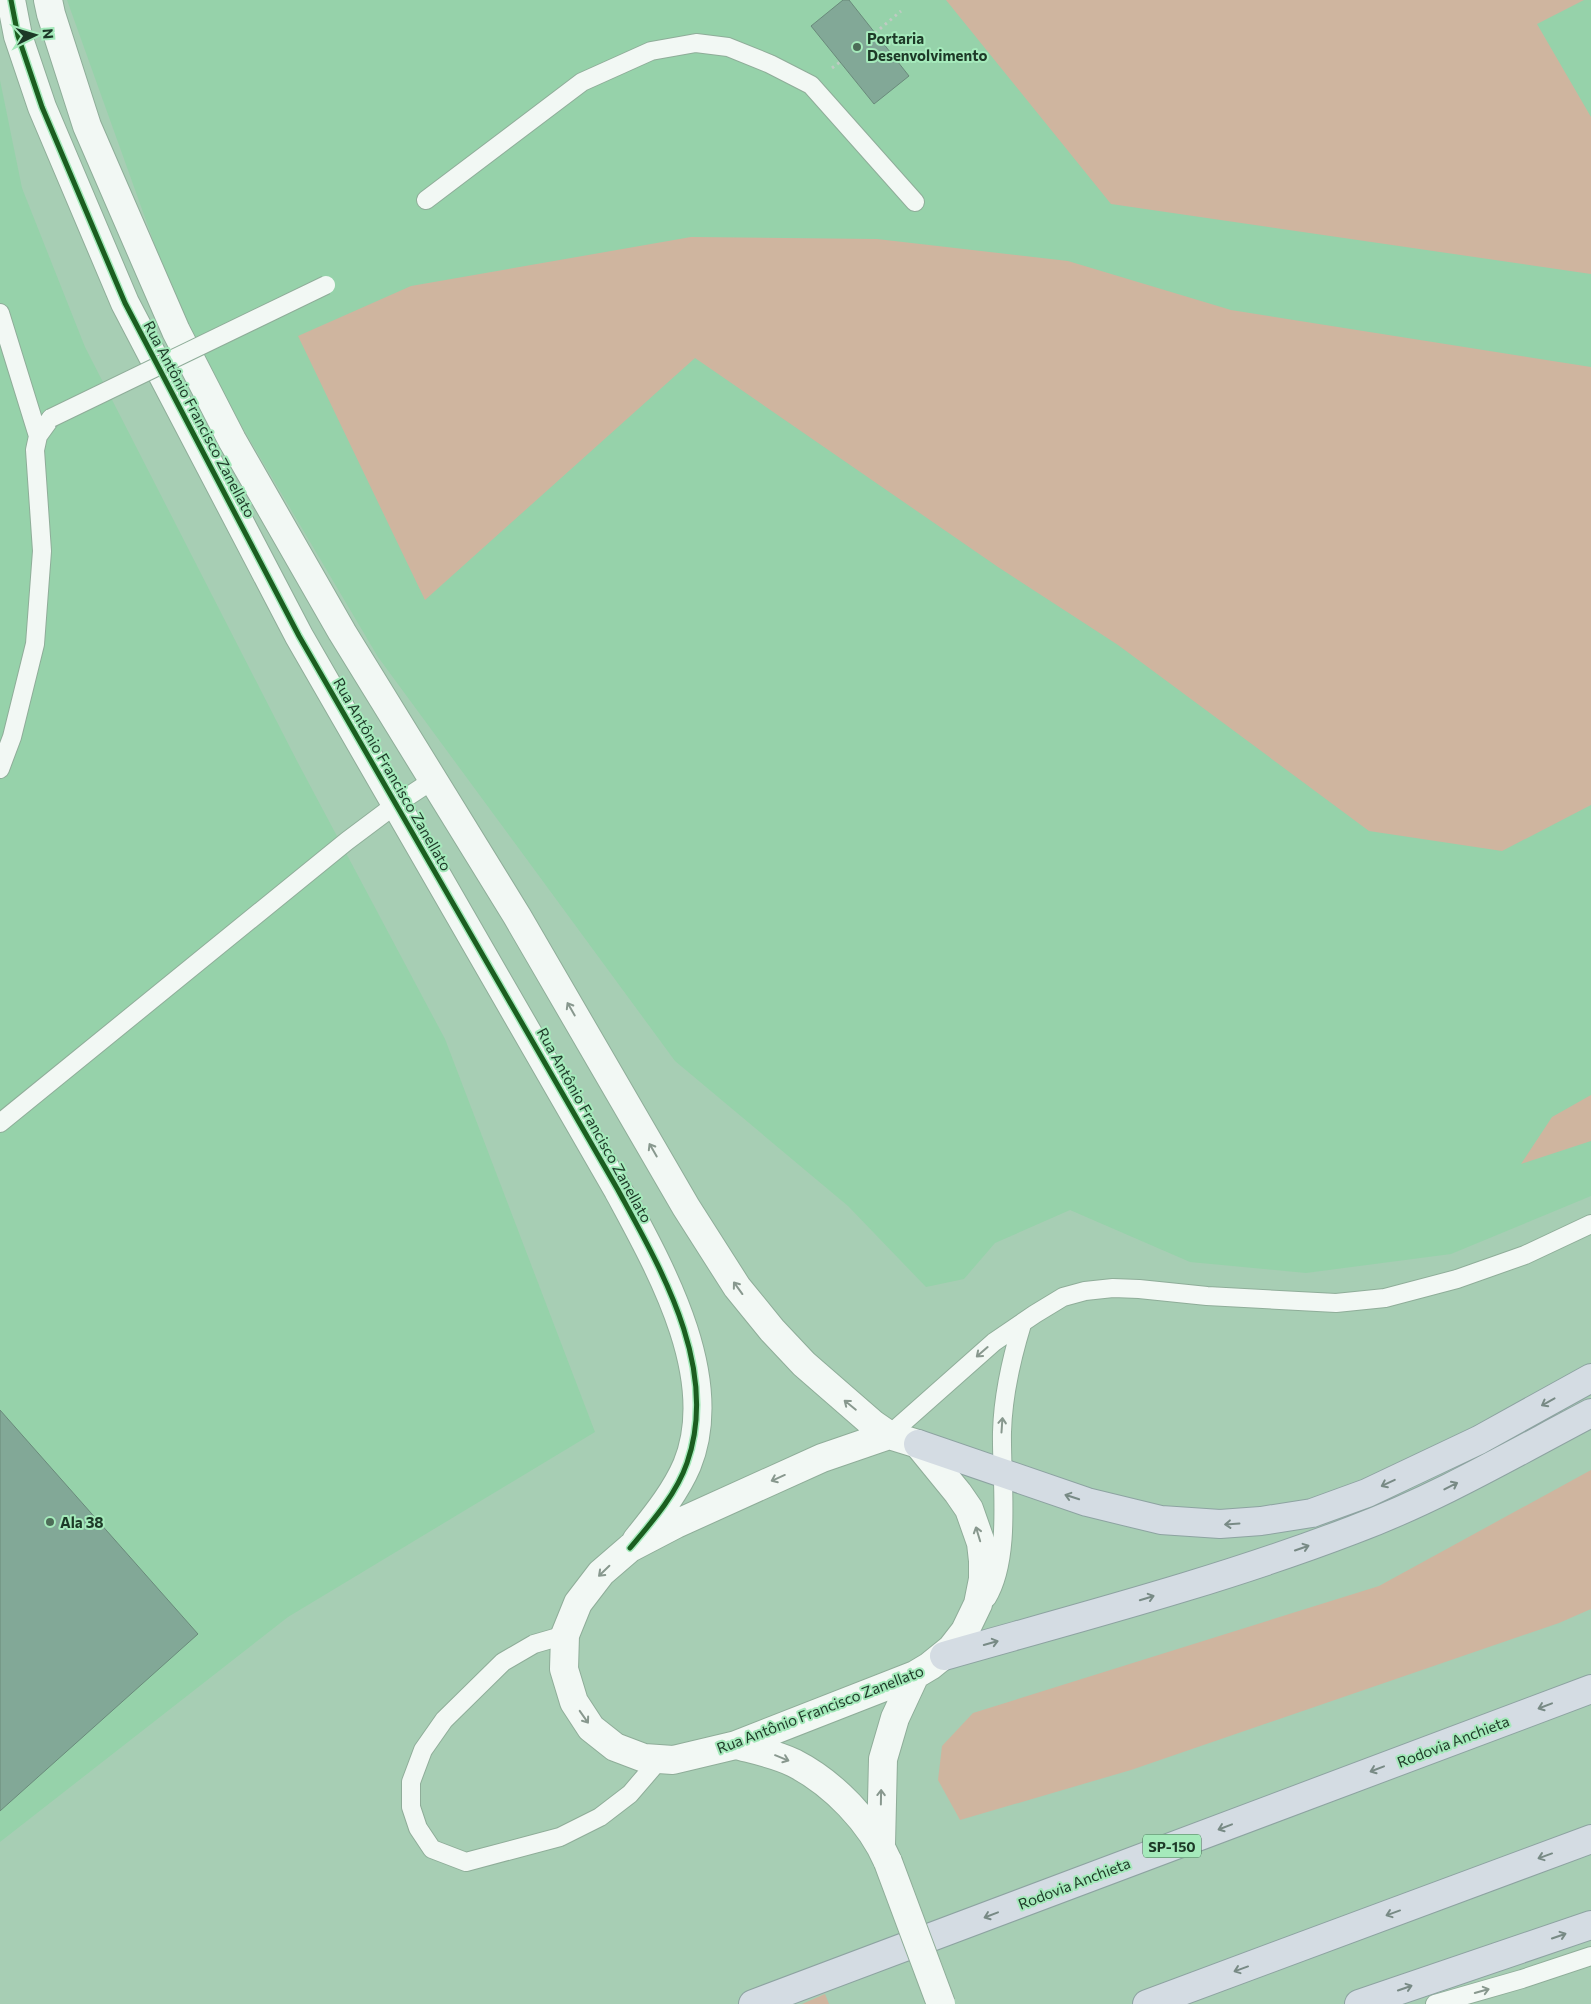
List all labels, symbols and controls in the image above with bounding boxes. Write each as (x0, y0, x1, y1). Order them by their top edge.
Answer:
north arrow (10, 10, 60, 60)
text: N (40, 28, 57, 40)
place label: Portaria Desenvolvimento (867, 29, 987, 64)
marker: Portaria Desenvolvimento (851, 41, 863, 53)
street label: Rua Antônio Francisco Zanellato (140, 318, 260, 520)
street label: Rua Antônio Francisco Zanellato (330, 674, 456, 874)
one-way arrow (565, 1003, 575, 1017)
street label: Rua Antônio Francisco Zanellato (534, 1024, 656, 1226)
one-way arrow (647, 1143, 657, 1157)
one-way arrow (733, 1282, 744, 1295)
one-way arrow (976, 1346, 989, 1358)
one-way arrow (1541, 1397, 1556, 1407)
one-way arrow (844, 1399, 857, 1410)
one-way arrow (998, 1417, 1007, 1433)
one-way arrow (770, 1474, 785, 1484)
one-way arrow (1381, 1479, 1396, 1488)
one-way arrow (1444, 1481, 1459, 1491)
one-way arrow (1065, 1492, 1081, 1501)
place label: Ala 38 (60, 1513, 104, 1531)
marker: Ala 38 (44, 1516, 56, 1528)
one-way arrow (1224, 1519, 1240, 1528)
one-way arrow (973, 1526, 983, 1542)
one-way arrow (1293, 1543, 1309, 1552)
one-way arrow (598, 1565, 611, 1577)
one-way arrow (1139, 1593, 1154, 1602)
one-way arrow (982, 1637, 998, 1647)
street label: Rua Antônio Francisco Zanellato (714, 1661, 926, 1757)
one-way arrow (1538, 1702, 1554, 1711)
one-way arrow (579, 1709, 589, 1723)
street label: Rodovia Anchieta (1394, 1711, 1512, 1771)
one-way arrow (774, 1754, 789, 1763)
one-way arrow (1370, 1765, 1385, 1774)
one-way arrow (877, 1789, 886, 1805)
one-way arrow (1218, 1822, 1233, 1832)
road number: SP-150 (1143, 1834, 1201, 1858)
one-way arrow (1538, 1852, 1553, 1861)
street label: Rodovia Anchieta (1015, 1853, 1133, 1913)
one-way arrow (1386, 1909, 1401, 1918)
one-way arrow (984, 1910, 999, 1920)
one-way arrow (1551, 1931, 1566, 1940)
one-way arrow (1233, 1965, 1249, 1974)
one-way arrow (1397, 1983, 1413, 1993)
one-way arrow (1473, 1985, 1489, 1995)

